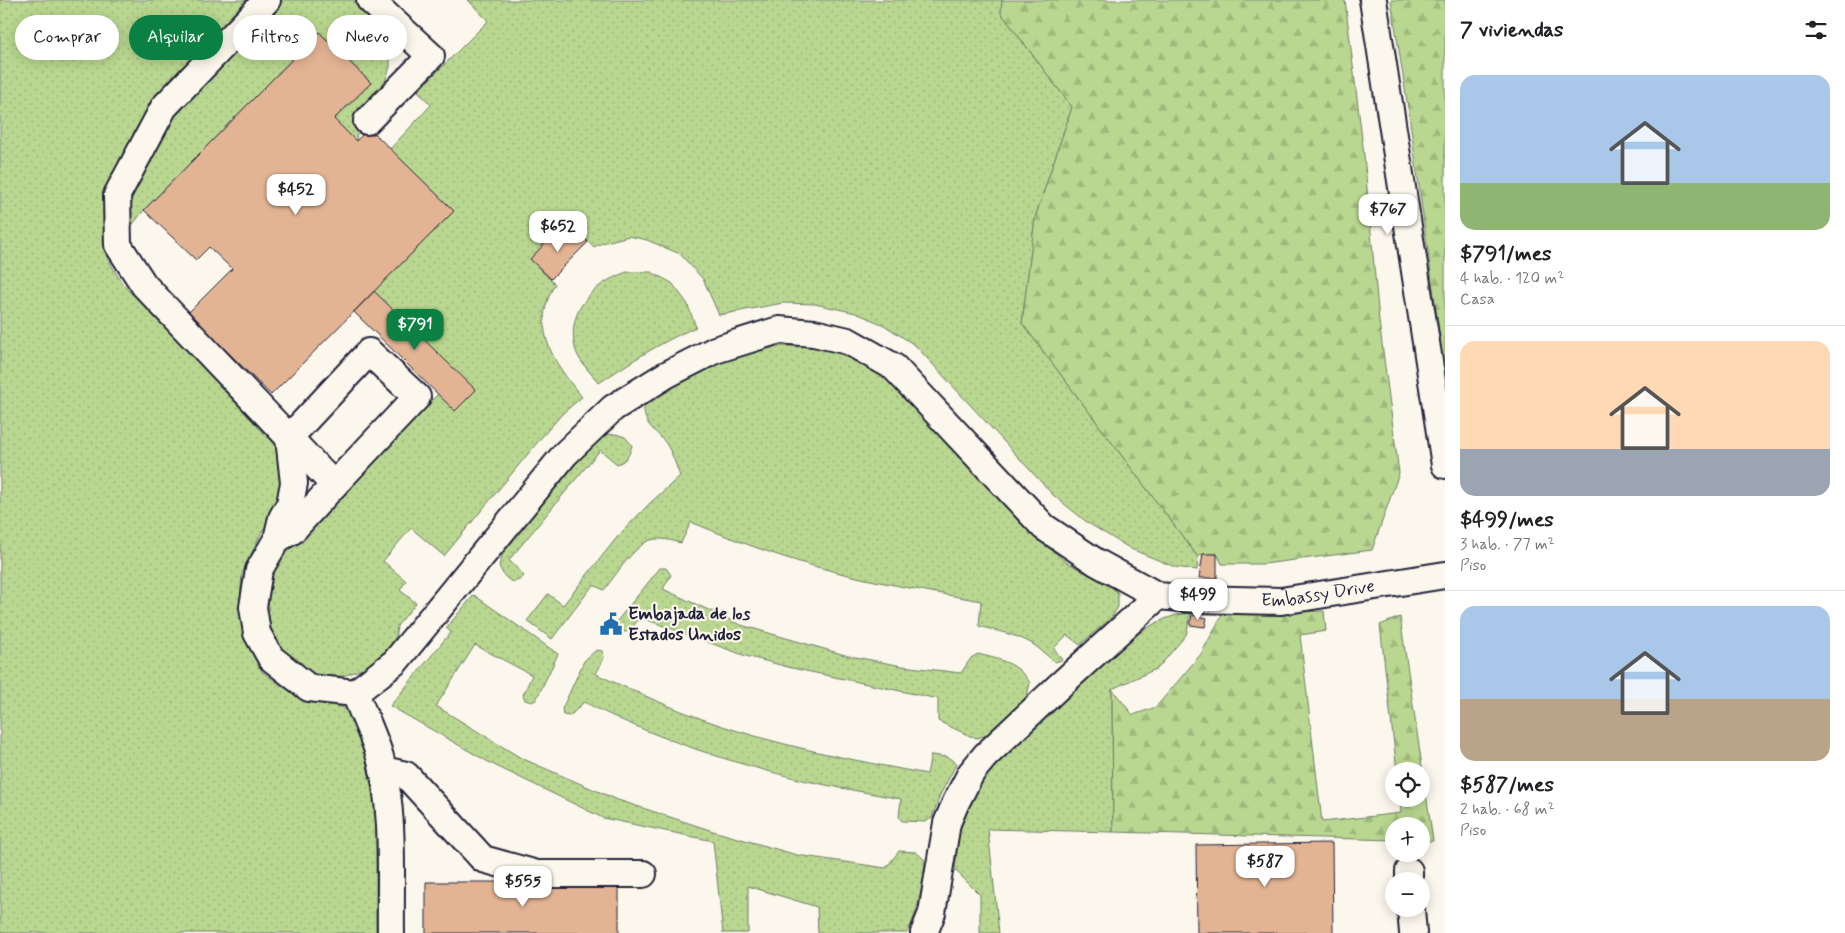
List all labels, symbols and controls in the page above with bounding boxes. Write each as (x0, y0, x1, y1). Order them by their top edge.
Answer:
chip: Comprar (15, 15, 119, 60)
chip: Alquilar (129, 15, 223, 60)
chip: Filtros (233, 15, 317, 60)
chip: Nuevo (327, 15, 407, 60)
text: 7 viviendas (1460, 16, 1563, 44)
icon: filters (1802, 16, 1830, 44)
icon: home (1600, 108, 1690, 198)
pin: $452 (266, 174, 326, 216)
text: $452 (278, 179, 314, 200)
pin: $767 (1358, 194, 1418, 236)
text: $767 (1370, 199, 1406, 220)
pin: $652 (528, 210, 588, 253)
text: $652 (540, 216, 576, 237)
text: $791/mes (1460, 240, 1551, 268)
text: 4 hab. · 120 m² (1460, 268, 1564, 289)
text: Casa (1460, 289, 1495, 310)
pin: $791 (385, 308, 445, 351)
text: $791 (398, 314, 432, 335)
icon: home (1600, 373, 1690, 463)
text: $499/mes (1460, 506, 1554, 534)
text: 3 hab. · 77 m² (1460, 534, 1555, 555)
text: Piso (1460, 555, 1486, 576)
street label: Embassy Drive (1261, 574, 1376, 613)
pin: $499 (1168, 578, 1228, 621)
text: $499 (1180, 584, 1216, 605)
place label: Embajada de los Estados Unidos (628, 602, 750, 647)
public building icon: Embajada de los Estados Unidos (598, 611, 624, 637)
icon: home (1600, 638, 1690, 728)
map controls (1385, 762, 1430, 917)
button: locate (1385, 762, 1430, 807)
text: $587/mes (1460, 771, 1554, 799)
text: 2 hab. · 68 m² (1460, 799, 1555, 820)
button: + (1385, 817, 1430, 862)
text: Piso (1460, 820, 1486, 841)
pin: $587 (1235, 846, 1295, 888)
text: $587 (1247, 851, 1283, 872)
pin: $555 (493, 866, 553, 908)
text: $555 (505, 871, 541, 892)
button: − (1385, 872, 1430, 917)

